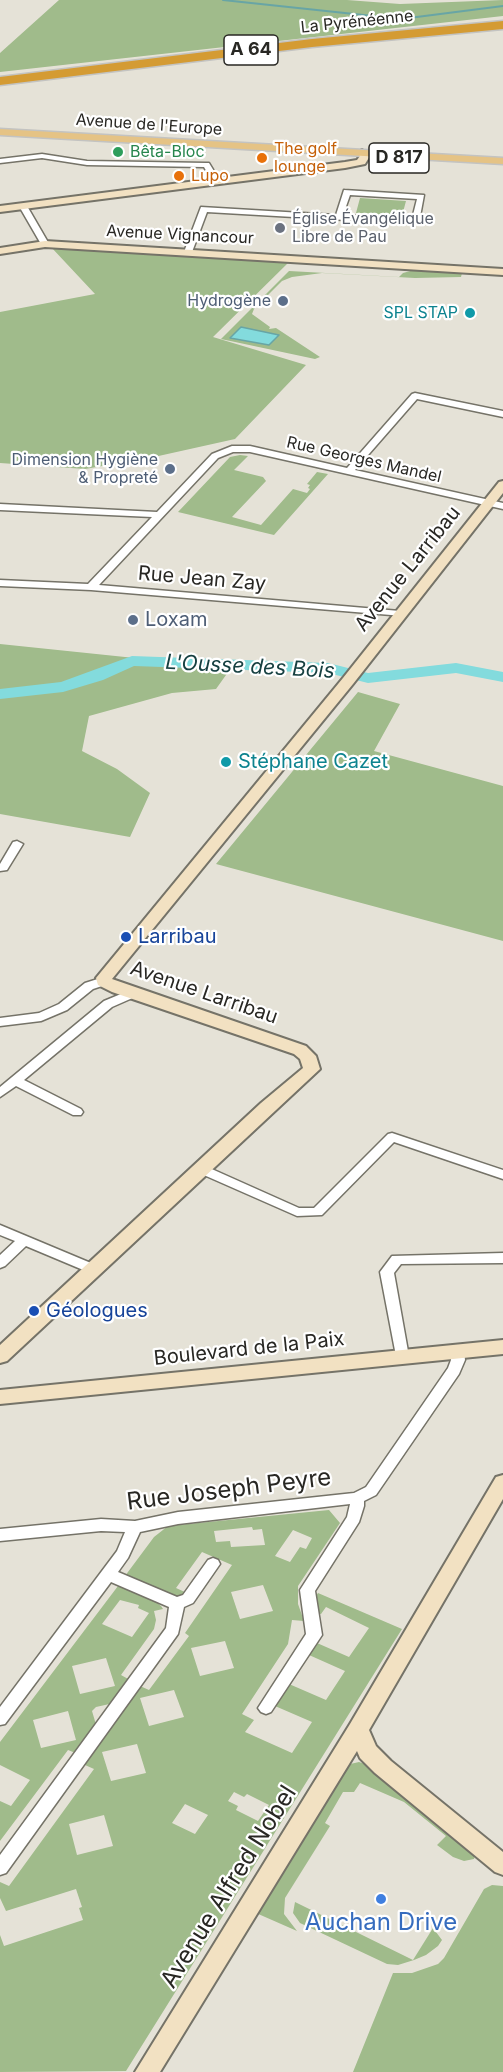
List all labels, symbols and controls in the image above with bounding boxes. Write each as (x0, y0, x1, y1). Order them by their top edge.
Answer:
street label: La Pyrénéenne (300, 7, 414, 37)
road number: A 64 (224, 35, 278, 65)
street label: Avenue de l'Europe (75, 110, 223, 140)
place label: The golf lounge (274, 139, 337, 177)
place label: Bêta-Bloc (130, 142, 205, 162)
road number: D 817 (369, 143, 429, 173)
marker: Bêta-Bloc (111, 145, 125, 159)
marker: The golf lounge (255, 151, 269, 165)
place label: Lupo (191, 166, 229, 186)
marker: Lupo (172, 169, 186, 183)
place label: Église Évangélique Libre de Pau (292, 209, 434, 247)
marker: Église Évangélique Libre de Pau (273, 221, 287, 235)
street label: Avenue Vignancour (106, 222, 254, 248)
place label: Hydrogène (187, 291, 271, 311)
marker: Hydrogène (276, 294, 290, 308)
place label: SPL STAP (383, 303, 458, 323)
marker: SPL STAP (463, 306, 477, 320)
street label: Rue Georges Mandel (285, 433, 443, 487)
place label: Dimension Hygiène & Propreté (11, 450, 158, 488)
marker: Dimension Hygiène & Propreté (163, 462, 177, 476)
street label: Avenue Larribau (350, 501, 466, 637)
street label: Rue Jean Zay (137, 561, 267, 597)
place label: Loxam (145, 608, 208, 632)
marker: Loxam (126, 613, 140, 627)
water label: L'Ousse des Bois (165, 650, 335, 684)
place label: Stéphane Cazet (238, 750, 388, 774)
marker: Stéphane Cazet (219, 755, 233, 769)
place label: Larribau (138, 925, 217, 949)
marker: Larribau (119, 930, 133, 944)
street label: Avenue Larribau (127, 957, 281, 1029)
place label: Géologues (46, 1299, 148, 1323)
marker: Géologues (27, 1304, 41, 1318)
street label: Boulevard de la Paix (153, 1327, 345, 1371)
street label: Rue Joseph Peyre (125, 1463, 333, 1517)
street label: Avenue Alfred Nobel (155, 1780, 303, 1994)
marker: Auchan Drive (374, 1892, 388, 1906)
place label: Auchan Drive (305, 1909, 457, 1937)

